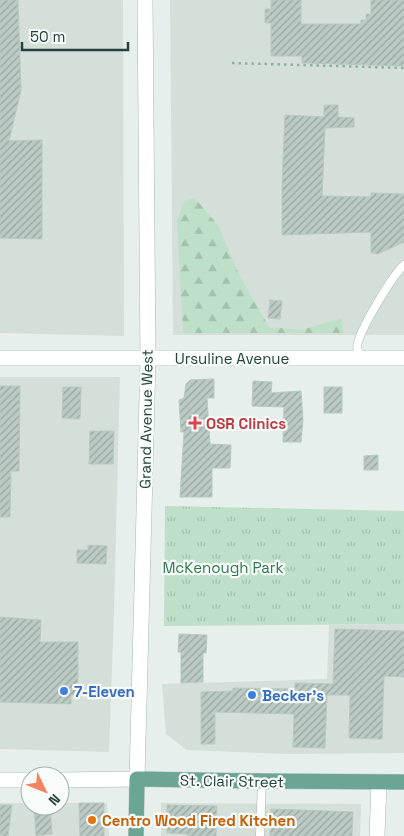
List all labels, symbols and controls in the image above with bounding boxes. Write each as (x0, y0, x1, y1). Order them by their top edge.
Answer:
scale bar (22, 20, 129, 52)
text: 50 m (30, 27, 65, 46)
street label: Grand Avenue West (135, 349, 157, 489)
street label: Ursuline Avenue (175, 349, 289, 368)
place label: OSR Clinics (206, 414, 286, 433)
marker: OSR Clinics (188, 416, 202, 430)
park label: McKenough Park (162, 558, 284, 577)
place label: 7-Eleven (74, 682, 135, 701)
marker: 7-Eleven (58, 685, 70, 697)
place label: Becker's (262, 686, 324, 705)
marker: Becker's (246, 689, 258, 701)
north arrow (20, 766, 70, 816)
street label: St. Clair Street (180, 771, 284, 791)
text: N (45, 790, 64, 809)
place label: Centro Wood Fired Kitchen (102, 811, 295, 830)
marker: Centro Wood Fired Kitchen (86, 814, 98, 826)

